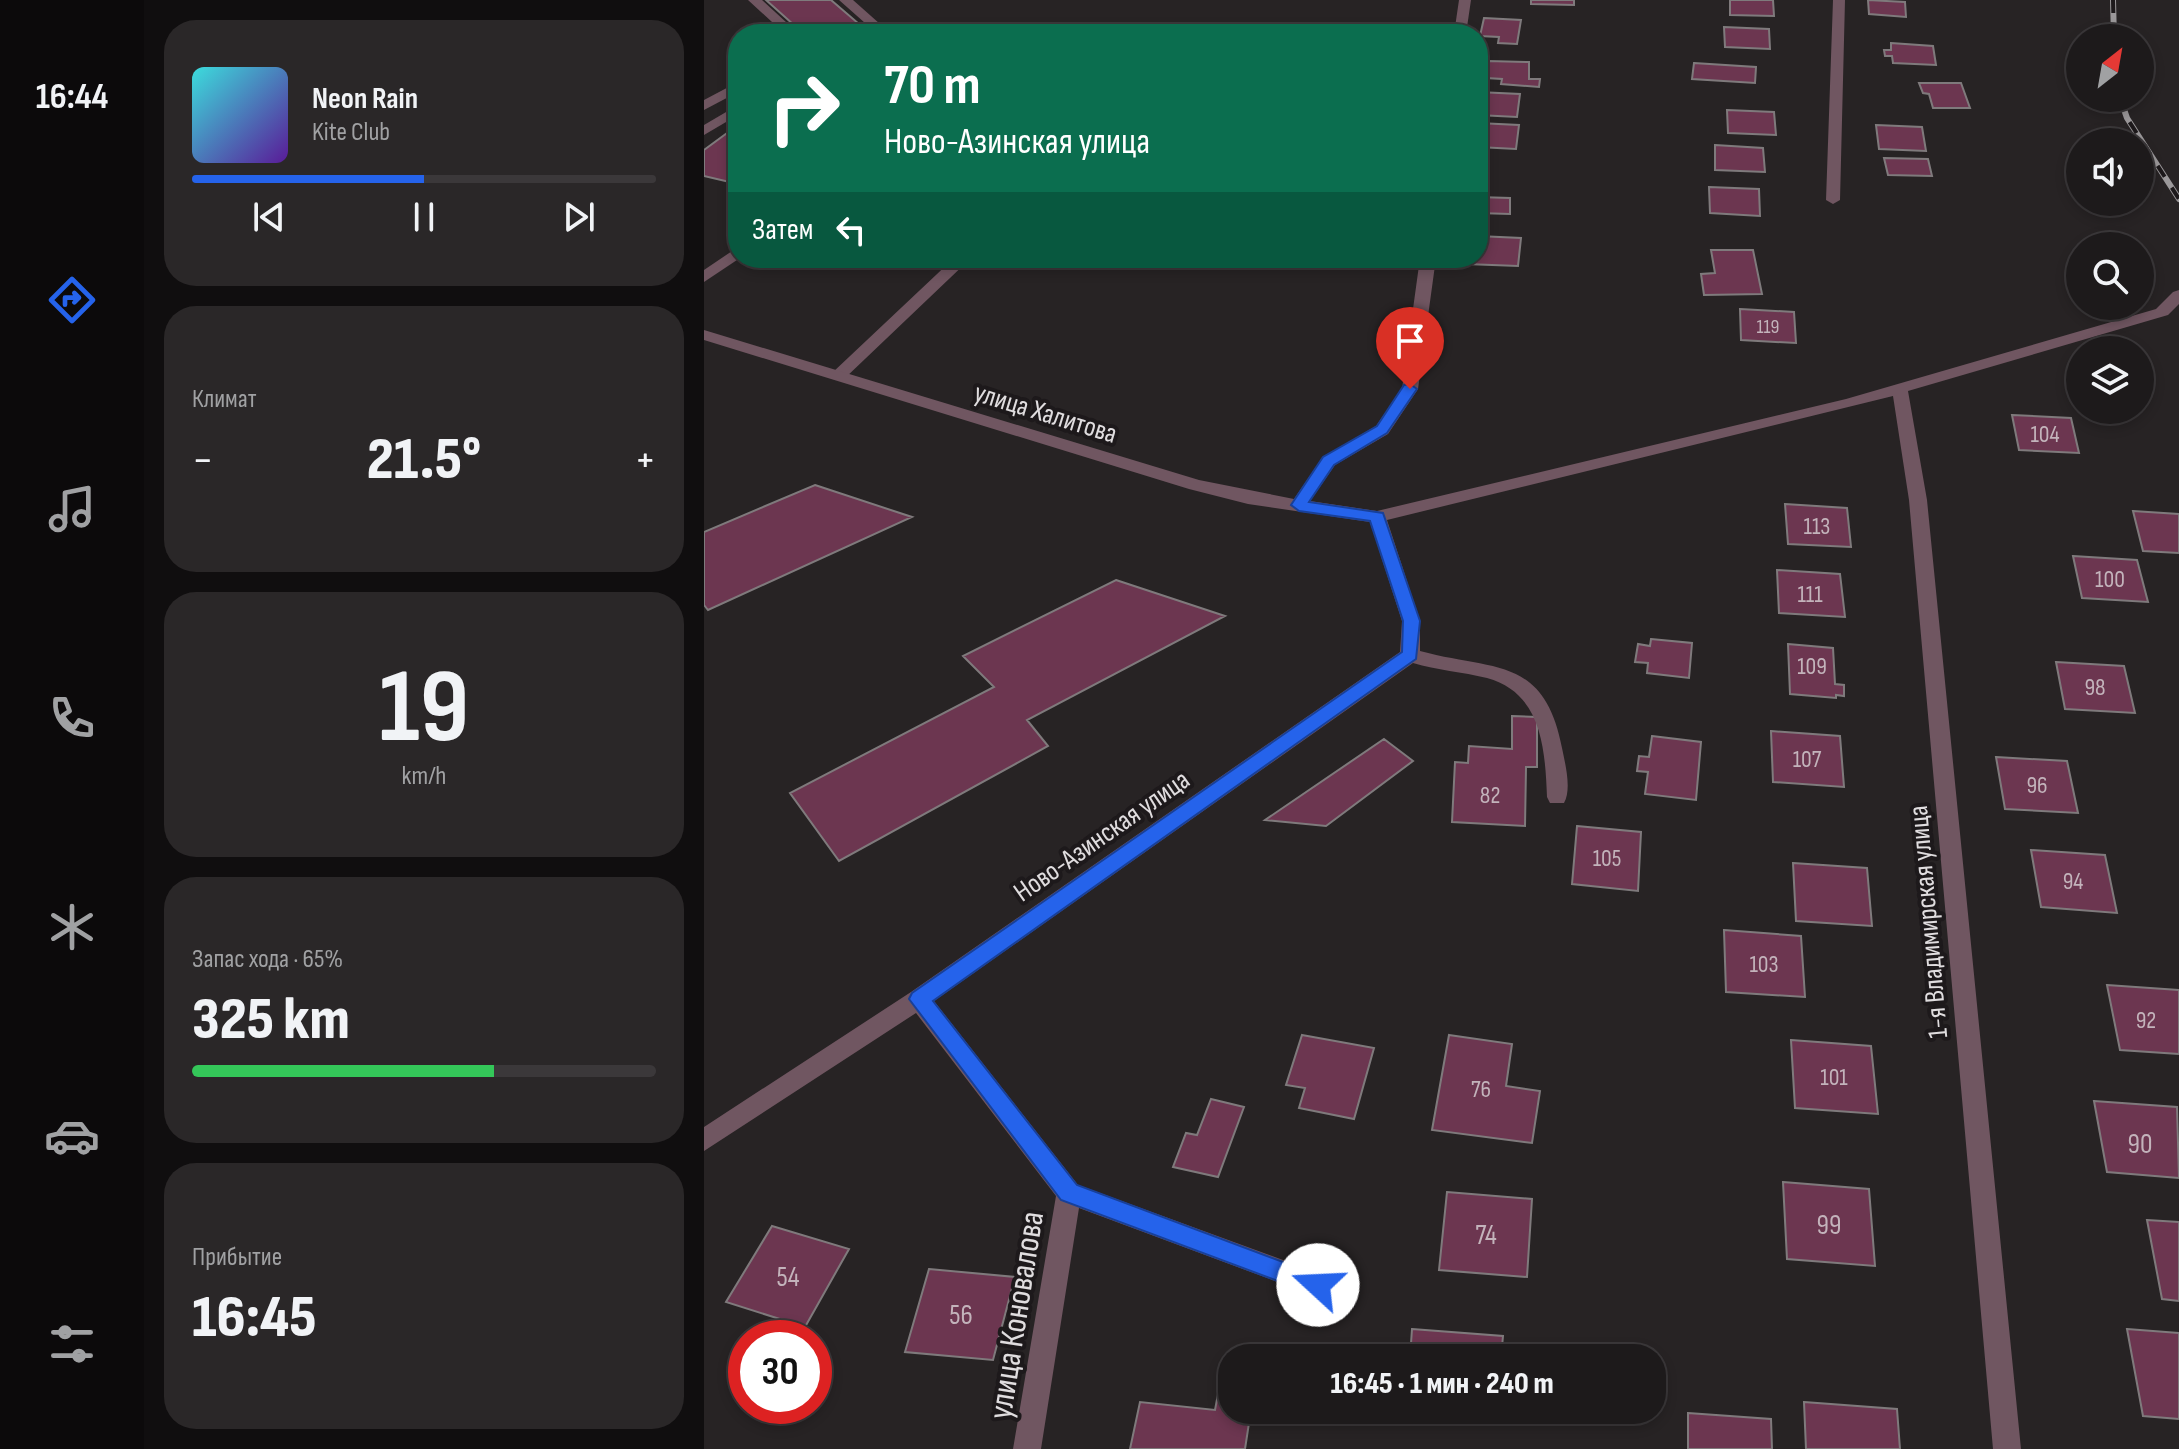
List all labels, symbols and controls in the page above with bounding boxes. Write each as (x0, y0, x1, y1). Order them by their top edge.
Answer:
north arrow (2066, 24, 2154, 112)
map controls (2066, 24, 2154, 424)
text: 70 m (884, 53, 981, 120)
icon: right (752, 56, 856, 160)
text: 16:44 (36, 76, 108, 119)
text: Neon Rain (312, 81, 418, 117)
text: Kite Club (312, 117, 390, 148)
text: Ново-Азинская улица (884, 121, 1150, 164)
button: sound (2066, 128, 2154, 216)
icon: previous (247, 195, 291, 239)
icon: pause (402, 195, 446, 239)
icon: next (557, 195, 601, 239)
icon: left (829, 208, 873, 252)
text: Затем (752, 212, 813, 248)
button: search (2066, 232, 2154, 320)
icon: directions (44, 272, 100, 328)
pin (1376, 307, 1444, 389)
house number: 119 (1757, 315, 1779, 339)
icon: arrive (1388, 319, 1432, 363)
button: layers (2066, 336, 2154, 424)
street label: улица Халитова (970, 376, 1121, 451)
text: Климат (192, 384, 256, 415)
house number: 104 (2030, 420, 2060, 449)
text: 21.5° (367, 424, 481, 496)
text: − (192, 434, 214, 487)
text: + (634, 434, 656, 487)
icon: music (44, 481, 100, 537)
house number: 113 (1804, 512, 1830, 541)
house number: 100 (2095, 565, 2125, 594)
house number: 111 (1797, 580, 1823, 609)
text: 19 (379, 646, 469, 771)
house number: 109 (1797, 652, 1827, 681)
house number: 98 (2084, 673, 2106, 702)
icon: phone (44, 690, 100, 746)
house number: 107 (1793, 745, 1822, 774)
text: km/h (402, 761, 446, 792)
street label: Ново-Азинская улица (1008, 763, 1196, 909)
house number: 96 (2026, 771, 2048, 800)
house number: 82 (1480, 781, 1500, 810)
street label: 1-я Владимирская улица (1902, 804, 1955, 1040)
house number: 105 (1593, 844, 1621, 873)
house number: 94 (2063, 867, 2083, 896)
icon: climate (44, 899, 100, 955)
text: Запас хода · 65% (192, 944, 343, 975)
house number: 103 (1749, 950, 1779, 979)
text: 325 km (192, 984, 350, 1056)
house number: 92 (2136, 1006, 2156, 1035)
house number: 101 (1820, 1063, 1848, 1092)
house number: 76 (1471, 1075, 1491, 1104)
icon: car (44, 1108, 100, 1164)
house number: 90 (2128, 1128, 2152, 1161)
street label: улица Коновалова (980, 1208, 1053, 1422)
house number: 99 (1817, 1209, 1841, 1242)
house number: 74 (1475, 1219, 1497, 1252)
text: Прибытие (192, 1242, 282, 1273)
position arrow (1276, 1243, 1360, 1327)
house number: 54 (776, 1261, 800, 1294)
text: 16:45 (192, 1282, 317, 1354)
house number: 56 (949, 1299, 973, 1332)
icon: filters (44, 1316, 100, 1372)
speed limit sign: 30 (728, 1320, 832, 1424)
text: 16:45 · 1 мин · 240 m (1330, 1366, 1554, 1402)

